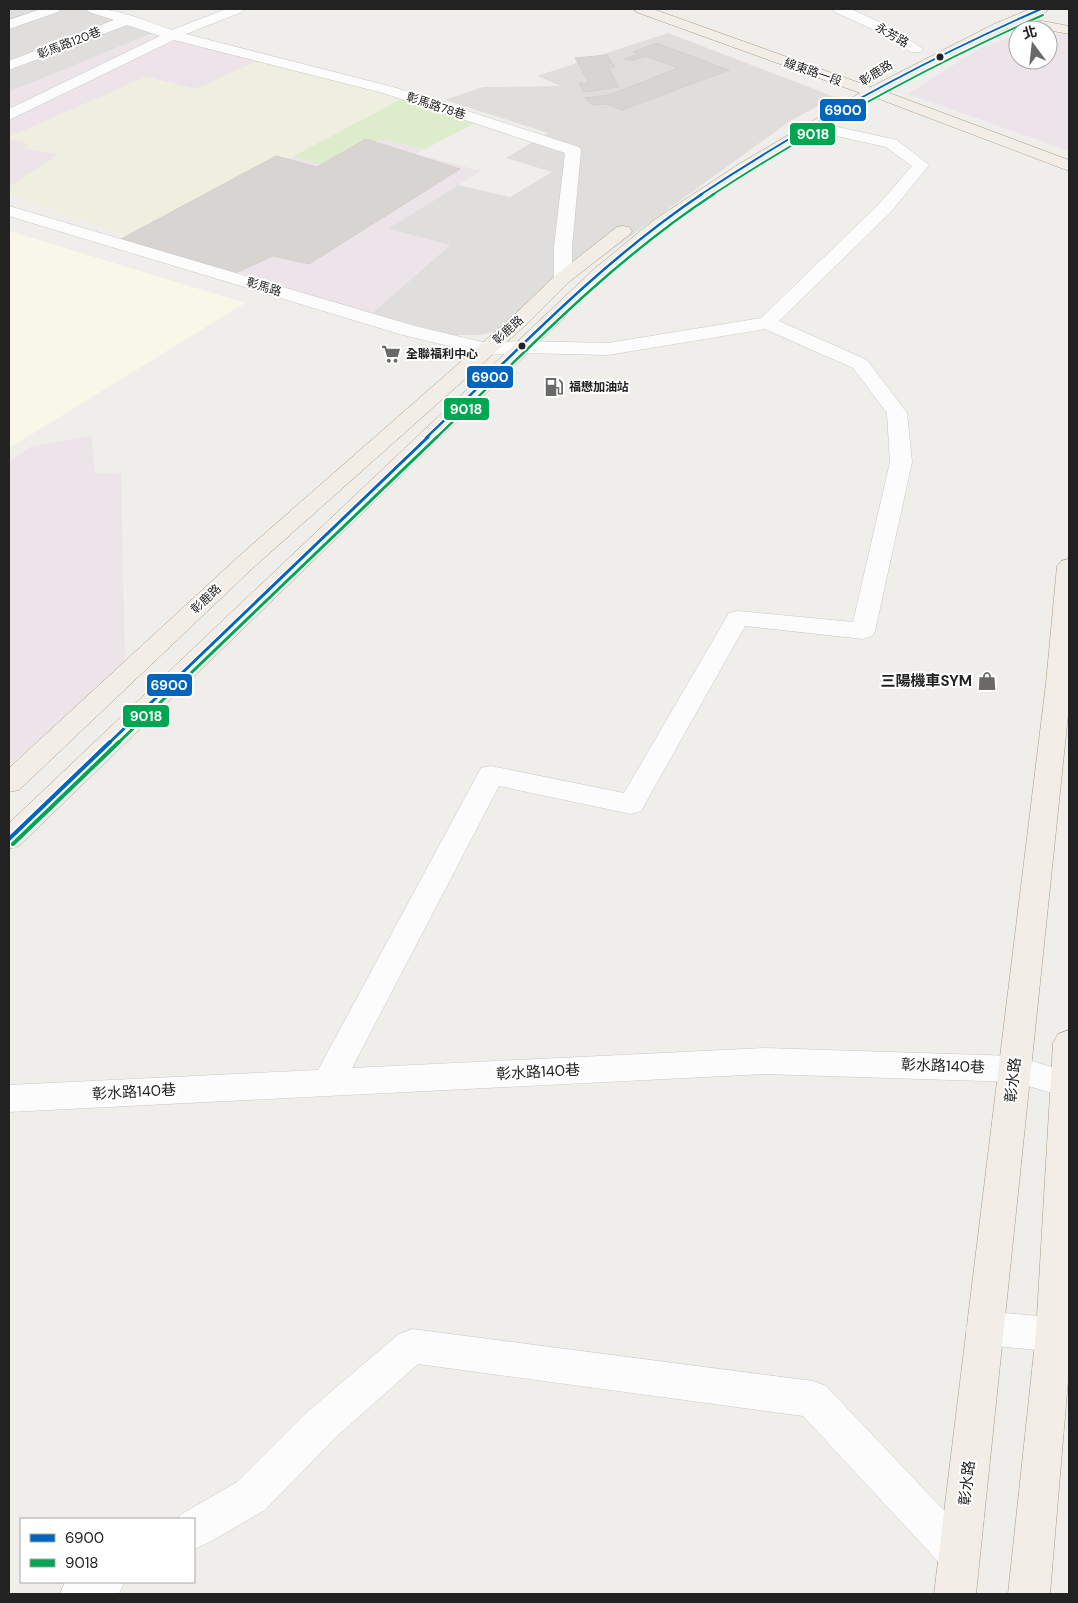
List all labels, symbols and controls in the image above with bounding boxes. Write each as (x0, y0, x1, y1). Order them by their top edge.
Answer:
street label: 永芳路 (872, 19, 912, 51)
north arrow (1008, 20, 1058, 70)
text: 北 (1021, 22, 1039, 43)
street label: 彰馬路120巷 (35, 24, 103, 62)
unlabelled marker (935, 52, 945, 62)
street label: 線東路一段 (782, 55, 844, 89)
street label: 彰鹿路 (856, 57, 896, 89)
street label: 彰馬路78巷 (404, 89, 468, 123)
line badge: 6900 (819, 98, 867, 122)
text: 6900 (824, 101, 862, 119)
line badge: 9018 (789, 122, 836, 146)
text: 9018 (797, 125, 829, 143)
street label: 彰馬路 (244, 274, 284, 300)
street label: 彰鹿路 (489, 312, 527, 348)
unlabelled marker (517, 341, 527, 351)
supermarket icon: 全聯福利中心 (380, 343, 402, 365)
place label: 全聯福利中心 (406, 346, 478, 362)
line badge: 6900 (466, 365, 514, 389)
text: 6900 (471, 368, 509, 386)
fuel station icon: 福懋加油站 (543, 376, 565, 398)
place label: 福懋加油站 (569, 379, 629, 395)
line badge: 9018 (443, 397, 490, 421)
text: 9018 (450, 400, 482, 418)
street label: 彰鹿路 (187, 581, 225, 617)
shop icon: 三陽機車SYM (976, 670, 998, 692)
place label: 三陽機車SYM (881, 671, 972, 691)
line badge: 6900 (146, 673, 193, 697)
text: 6900 (150, 676, 188, 694)
line badge: 9018 (122, 704, 170, 728)
text: 9018 (130, 707, 162, 725)
street label: 彰水路140巷 (901, 1055, 985, 1077)
street label: 彰水路 (1001, 1057, 1025, 1103)
street label: 彰水路140巷 (496, 1060, 580, 1084)
street label: 彰水路140巷 (92, 1080, 176, 1104)
street label: 彰水路 (955, 1460, 979, 1506)
legend (20, 1518, 195, 1583)
text: 6900 (65, 1528, 104, 1548)
text: 9018 (65, 1553, 98, 1573)

